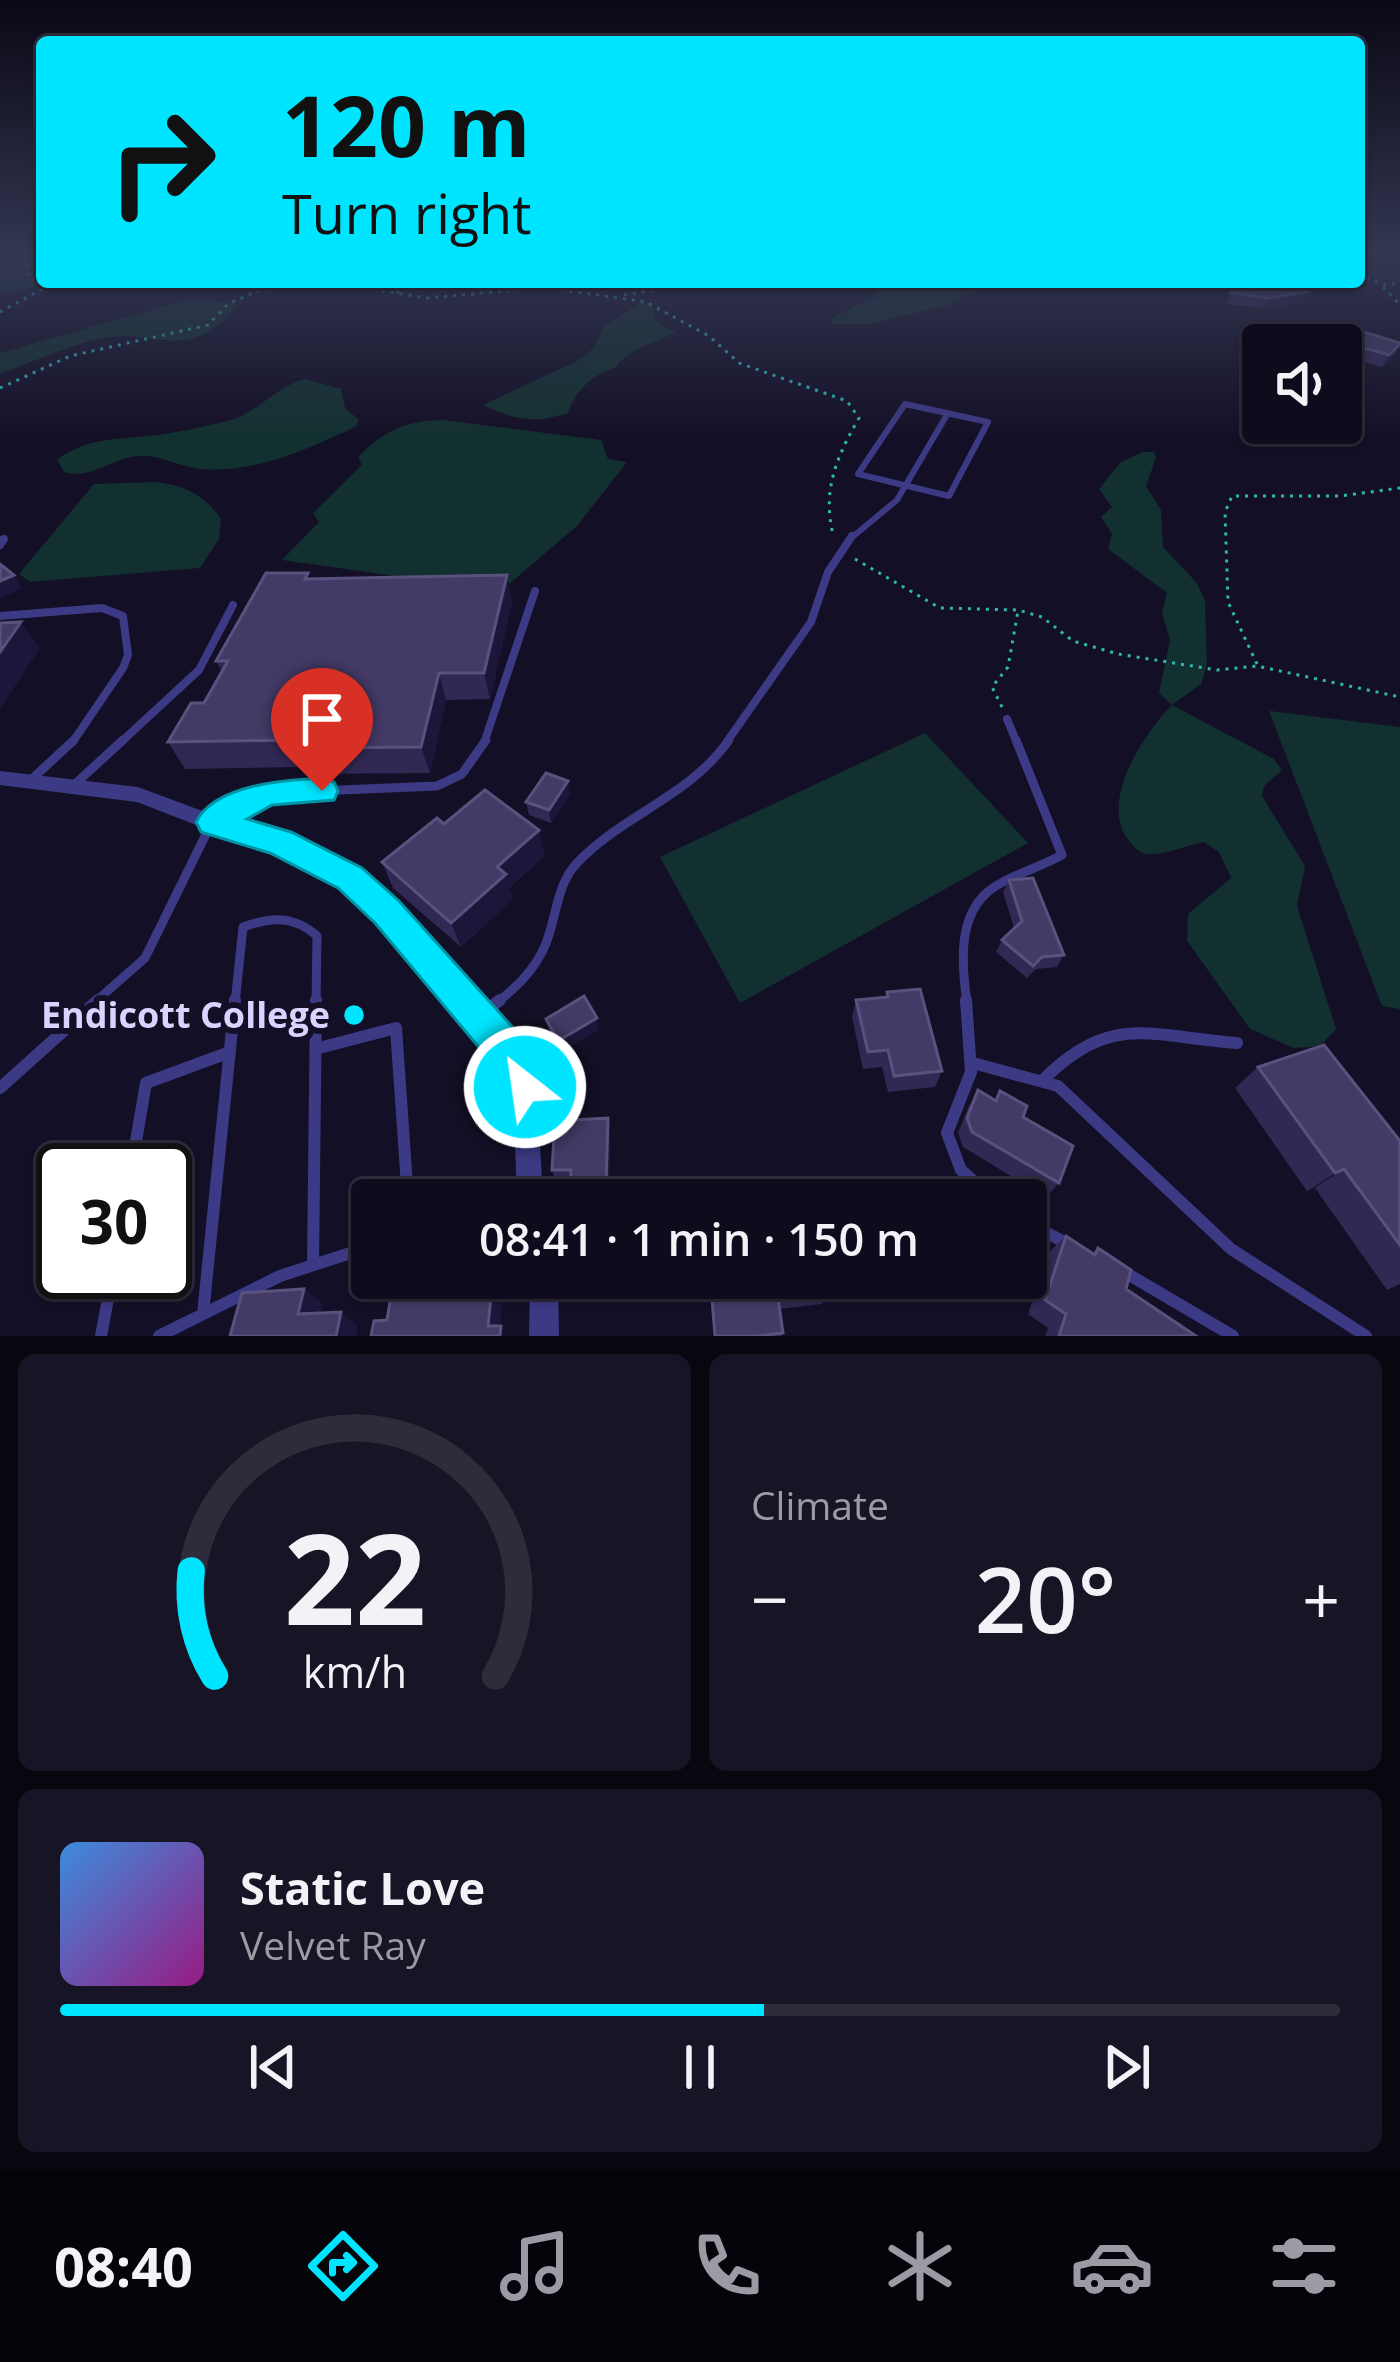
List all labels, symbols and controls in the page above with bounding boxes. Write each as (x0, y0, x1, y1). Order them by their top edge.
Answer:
text: 120 m (282, 67, 530, 182)
icon: right (84, 84, 240, 240)
text: Turn right (282, 176, 531, 250)
map controls (1242, 324, 1362, 444)
button: sound (1242, 324, 1362, 444)
pin (271, 668, 373, 791)
icon: arrive (289, 686, 355, 752)
place label: Endicott College (41, 990, 330, 1039)
marker: Endicott College (341, 1002, 367, 1028)
position arrow (462, 1024, 588, 1150)
speed limit sign: 30 (36, 1143, 192, 1299)
text: 08:41 · 1 min · 150 m (479, 1208, 919, 1269)
text: Climate (751, 1478, 889, 1531)
text: 22 (283, 1492, 426, 1662)
text: 20° (975, 1537, 1116, 1659)
text: − (751, 1553, 789, 1643)
text: + (1302, 1553, 1340, 1643)
text: km/h (302, 1641, 407, 1700)
text: Static Love (240, 1857, 485, 1918)
text: Velvet Ray (240, 1918, 426, 1971)
icon: previous (240, 2034, 306, 2100)
icon: pause (667, 2034, 733, 2100)
icon: next (1094, 2034, 1160, 2100)
icon: directions (301, 2224, 385, 2308)
icon: music (493, 2224, 577, 2308)
icon: phone (685, 2224, 769, 2308)
icon: climate (878, 2224, 962, 2308)
icon: car (1070, 2224, 1154, 2308)
icon: filters (1262, 2224, 1346, 2308)
text: 08:40 (54, 2229, 193, 2303)

